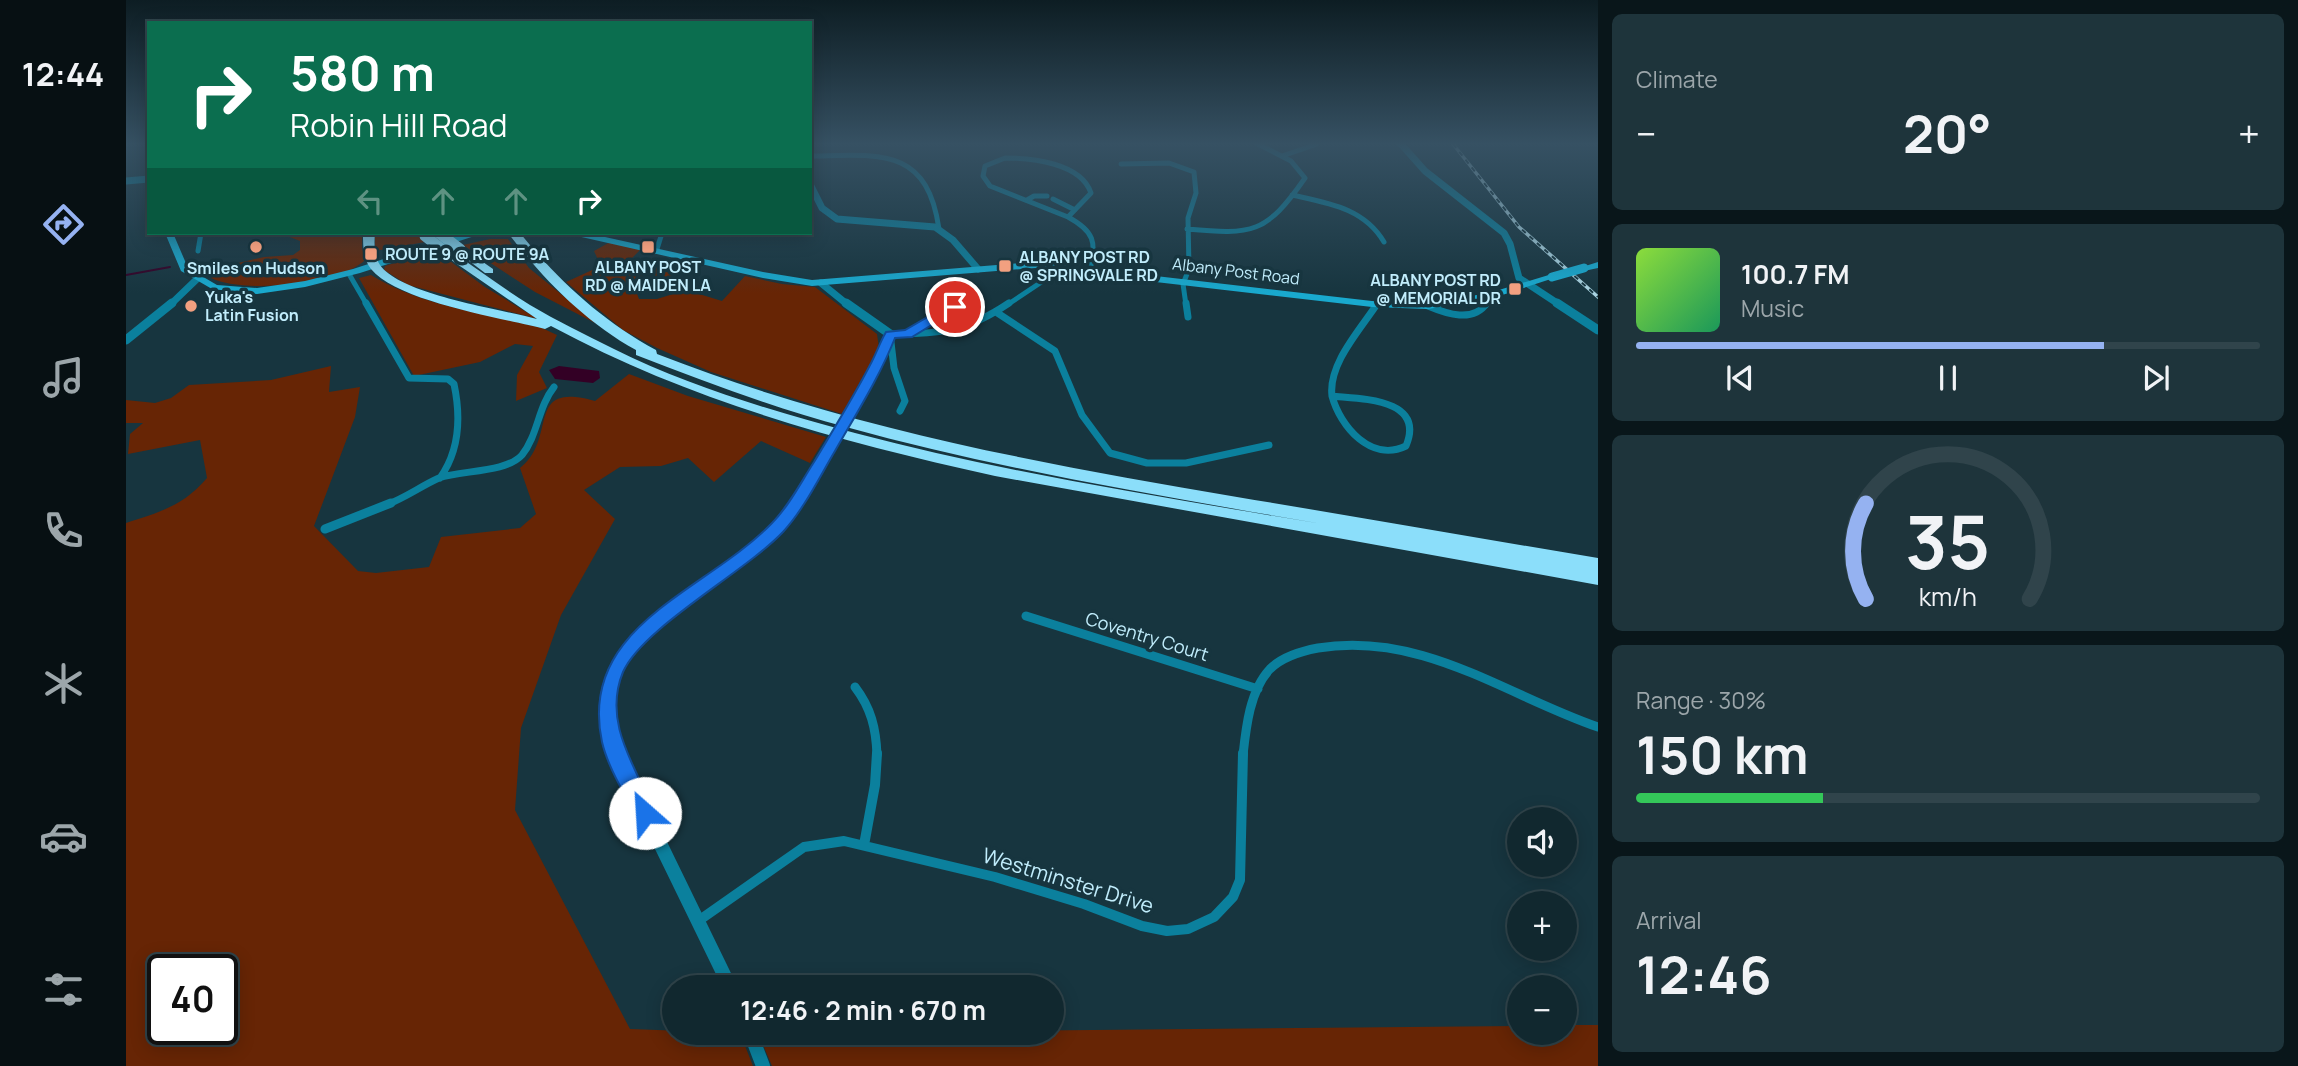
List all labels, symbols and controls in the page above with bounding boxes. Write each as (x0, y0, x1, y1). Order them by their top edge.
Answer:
text: 580 m (290, 39, 435, 106)
icon: right (175, 49, 266, 140)
text: 12:44 (22, 52, 104, 96)
text: Climate (1636, 63, 1718, 95)
text: 20° (1903, 98, 1992, 169)
text: Robin Hill Road (290, 103, 508, 147)
text: − (1636, 107, 1657, 159)
text: + (2238, 107, 2260, 159)
icon: left (351, 182, 389, 220)
icon: ahead (424, 182, 462, 220)
icon: ahead (497, 182, 535, 220)
icon: right (570, 182, 608, 220)
icon: directions (39, 200, 88, 249)
marker: Smiles on Hudson (248, 239, 264, 255)
marker: ALBANY POST RD @ MAIDEN LA (640, 239, 656, 255)
place label: ROUTE 9 @ ROUTE 9A (385, 243, 550, 265)
marker: ROUTE 9 @ ROUTE 9A (363, 246, 379, 262)
place label: ALBANY POST RD @ SPRINGVALE RD (1019, 246, 1158, 286)
street label: Albany Post Road (1171, 252, 1301, 290)
place label: ALBANY POST RD @ MAIDEN LA (585, 256, 711, 296)
text: 100.7 FM (1741, 256, 1849, 292)
place label: Smiles on Hudson (187, 257, 325, 279)
marker: ALBANY POST RD @ SPRINGVALE RD (997, 258, 1013, 274)
place label: ALBANY POST RD @ MEMORIAL DR (1370, 269, 1501, 309)
pin (925, 277, 985, 337)
marker: ALBANY POST RD @ MEMORIAL DR (1507, 281, 1523, 297)
place label: Yuka's Latin Fusion (205, 286, 299, 326)
icon: arrive (936, 288, 974, 326)
text: Music (1741, 292, 1804, 324)
marker: Yuka's Latin Fusion (183, 298, 199, 314)
icon: music (39, 353, 88, 402)
icon: previous (1721, 359, 1759, 397)
icon: pause (1929, 359, 1967, 397)
icon: next (2137, 359, 2175, 397)
text: 35 (1906, 491, 1991, 591)
icon: phone (39, 506, 88, 555)
text: km/h (1919, 579, 1977, 614)
street label: Coventry Court (1083, 606, 1212, 666)
icon: climate (39, 659, 88, 708)
text: Range · 30% (1636, 684, 1766, 716)
text: 150 km (1636, 719, 1809, 790)
position arrow (608, 776, 682, 850)
map controls (1507, 807, 1577, 1045)
button: sound (1507, 807, 1577, 877)
icon: car (39, 812, 88, 861)
street label: Westminster Drive (979, 841, 1157, 919)
button: + (1507, 891, 1577, 961)
text: Arrival (1636, 904, 1702, 936)
text: 12:46 (1636, 939, 1772, 1010)
speed limit sign: 40 (147, 954, 238, 1045)
icon: filters (39, 965, 88, 1014)
button: − (1507, 975, 1577, 1045)
text: 12:46 · 2 min · 670 m (740, 992, 986, 1028)

